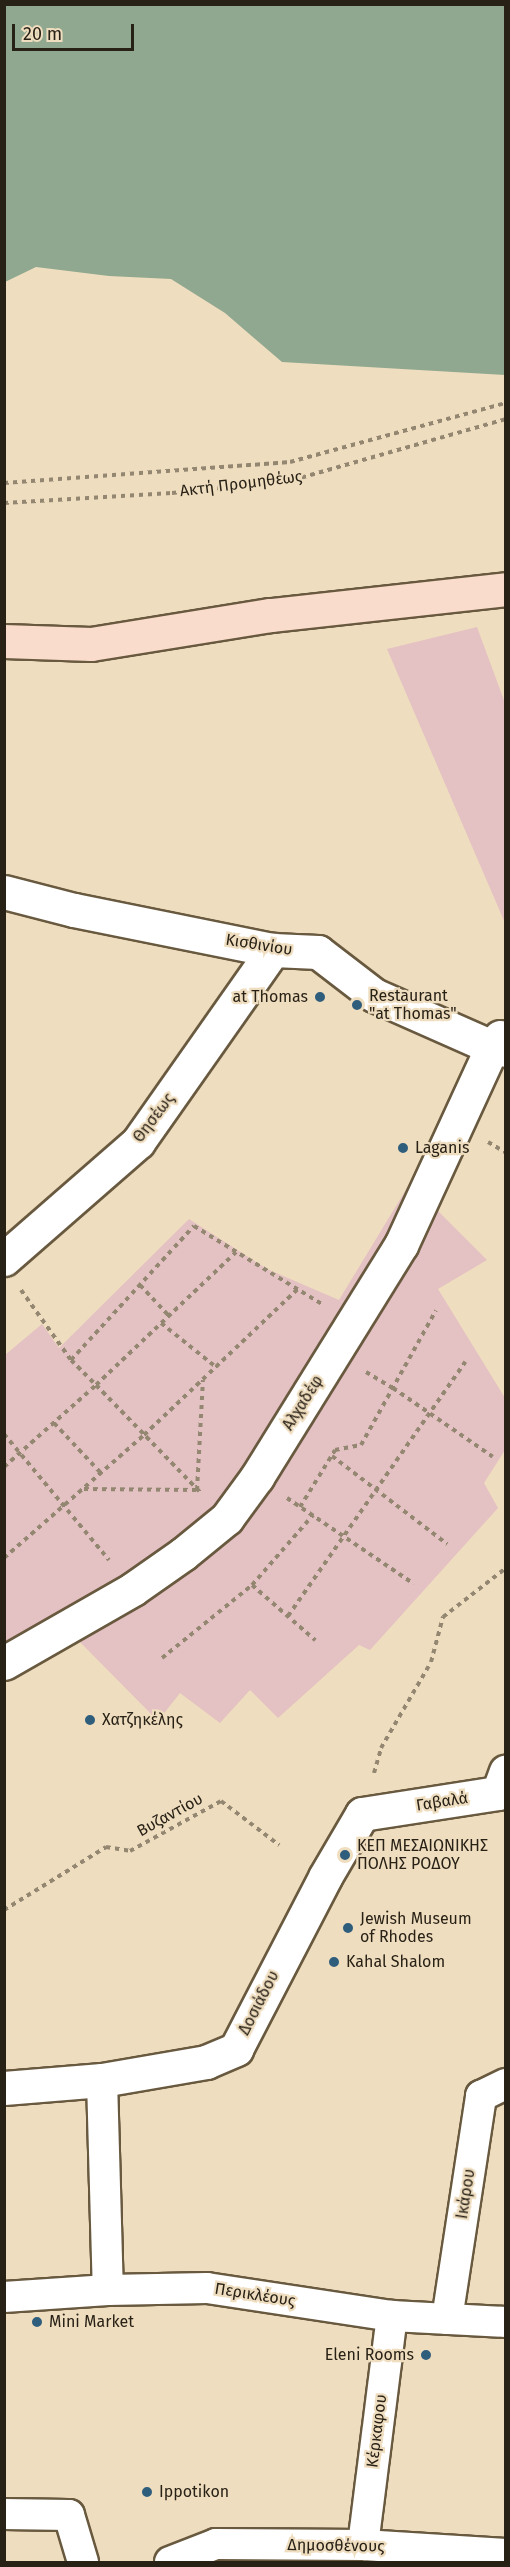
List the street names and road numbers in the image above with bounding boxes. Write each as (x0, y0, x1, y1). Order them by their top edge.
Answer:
street label: Ακτή Προμηθέως (179, 467, 303, 501)
street label: Κισθινίου (224, 930, 294, 960)
street label: Θησέως (129, 1089, 179, 1147)
street label: Αλχαδέφ (279, 1372, 327, 1434)
street label: Γαβαλά (415, 1788, 469, 1816)
street label: Βυζαντίου (134, 1789, 206, 1841)
street label: Δοσιάδου (235, 1968, 283, 2038)
street label: Ικάρου (453, 2168, 479, 2220)
street label: Περικλέους (213, 2279, 297, 2311)
street label: Κέρκαφου (363, 2393, 391, 2469)
street label: Δημοσθένους (287, 2536, 385, 2556)

